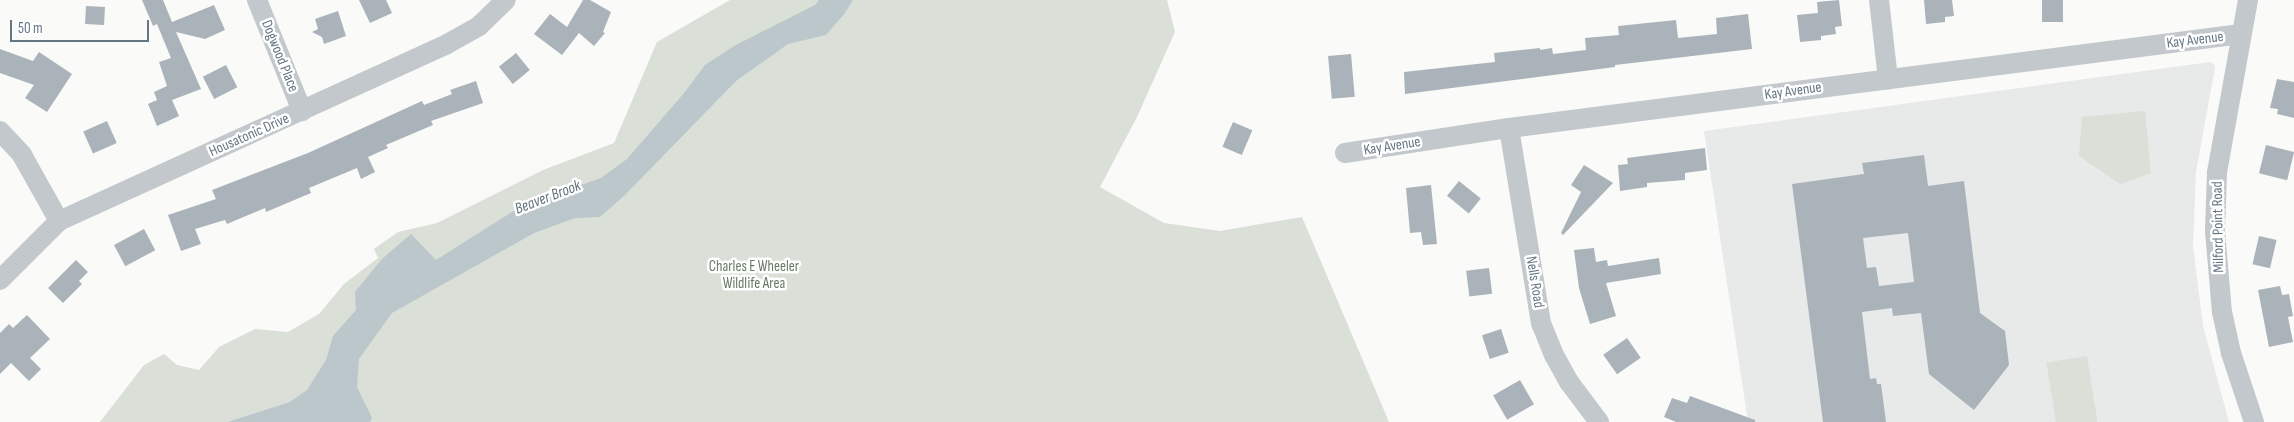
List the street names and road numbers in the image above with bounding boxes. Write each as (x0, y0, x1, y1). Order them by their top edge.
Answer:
street label: Dogwood Place (257, 18, 303, 94)
street label: Kay Avenue (2166, 28, 2224, 52)
street label: Kay Avenue (1763, 78, 1823, 104)
street label: Housatonic Drive (206, 109, 292, 161)
street label: Kay Avenue (1362, 133, 1422, 159)
street label: Milford Point Road (2208, 181, 2228, 273)
street label: Nells Road (1522, 255, 1548, 309)

